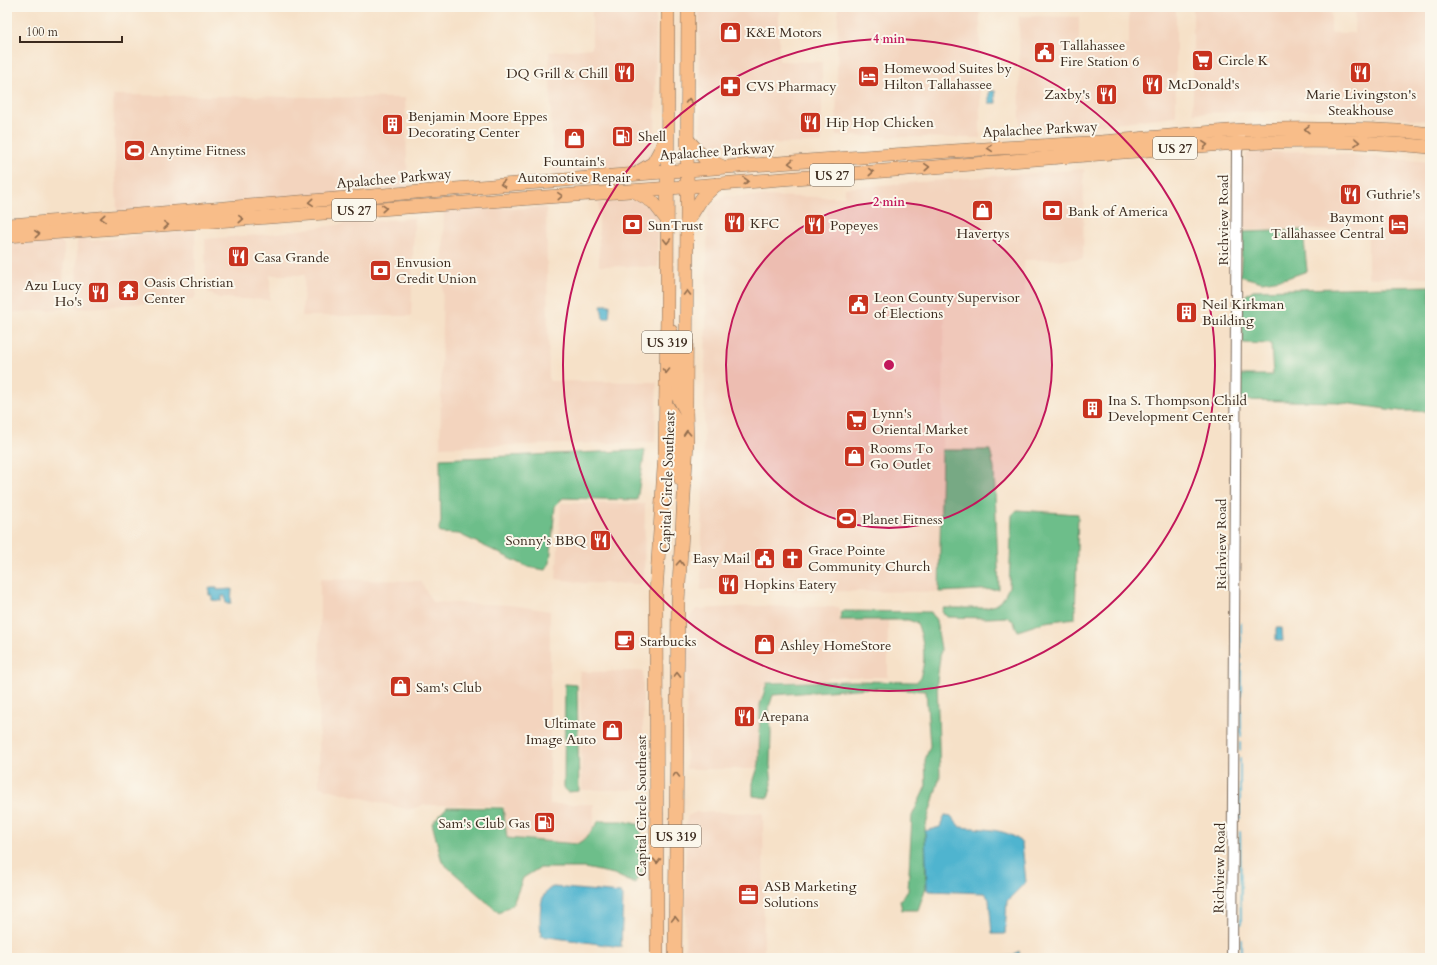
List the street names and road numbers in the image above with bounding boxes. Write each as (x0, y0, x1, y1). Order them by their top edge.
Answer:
street label: Apalachee Parkway (982, 117, 1099, 142)
road number: US 27 (1153, 137, 1197, 159)
street label: Apalachee Parkway (659, 138, 776, 165)
street label: Apalachee Parkway (336, 164, 453, 193)
road number: US 27 (810, 164, 854, 186)
street label: Richview Road (1214, 174, 1233, 265)
road number: US 27 (332, 199, 376, 221)
road number: US 319 (642, 331, 692, 353)
street label: Capital Circle Southeast (656, 410, 679, 553)
street label: Richview Road (1212, 498, 1231, 589)
street label: Capital Circle Southeast (632, 735, 651, 877)
street label: Richview Road (1209, 822, 1230, 914)
road number: US 319 (651, 825, 701, 847)

